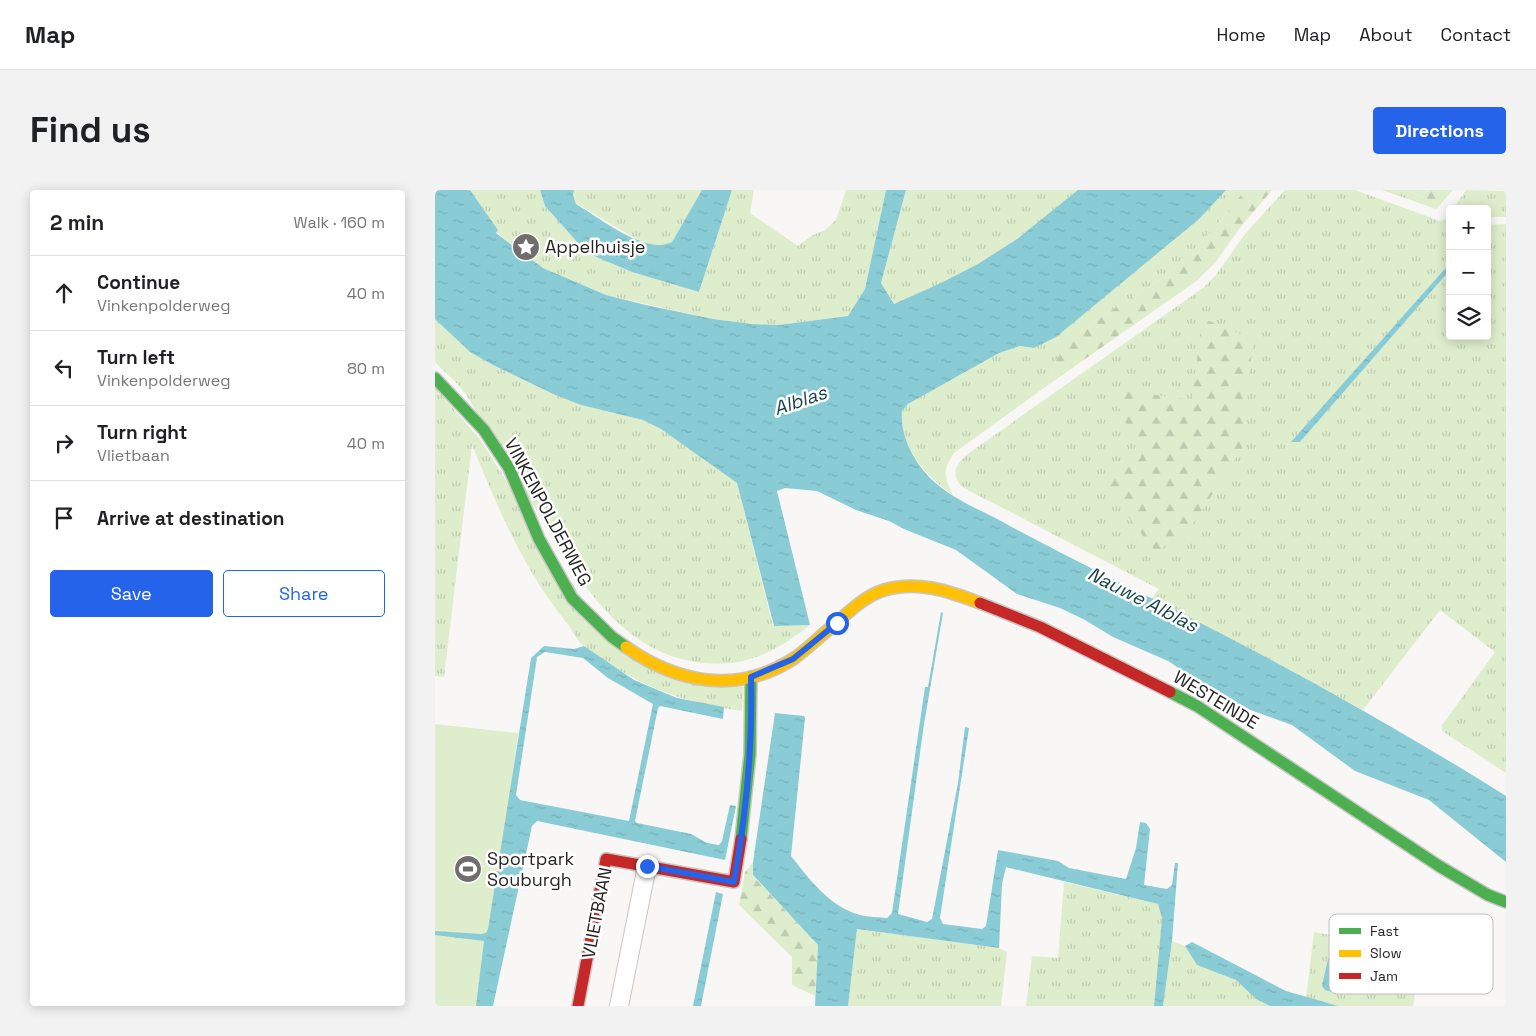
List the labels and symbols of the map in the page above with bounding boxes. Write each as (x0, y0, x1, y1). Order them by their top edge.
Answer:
place icon: Appelhuisje (511, 232, 541, 262)
place label: Appelhuisje (545, 235, 646, 258)
water label: Alblas (770, 379, 831, 421)
street label: VINKENPOLDERWEG (500, 434, 597, 590)
water label: Nauwe Alblas (1084, 561, 1203, 638)
route start (826, 612, 849, 635)
street label: WESTEINDE (1169, 665, 1263, 734)
place label: Sportpark Souburgh (487, 847, 575, 891)
sports icon: Sportpark Souburgh (453, 854, 483, 884)
route end (636, 855, 659, 878)
street label: VLIETBAAN (576, 865, 617, 961)
legend (1329, 914, 1493, 994)
text: Fast (1370, 922, 1399, 940)
text: Slow (1370, 944, 1402, 962)
text: Jam (1370, 967, 1398, 985)

